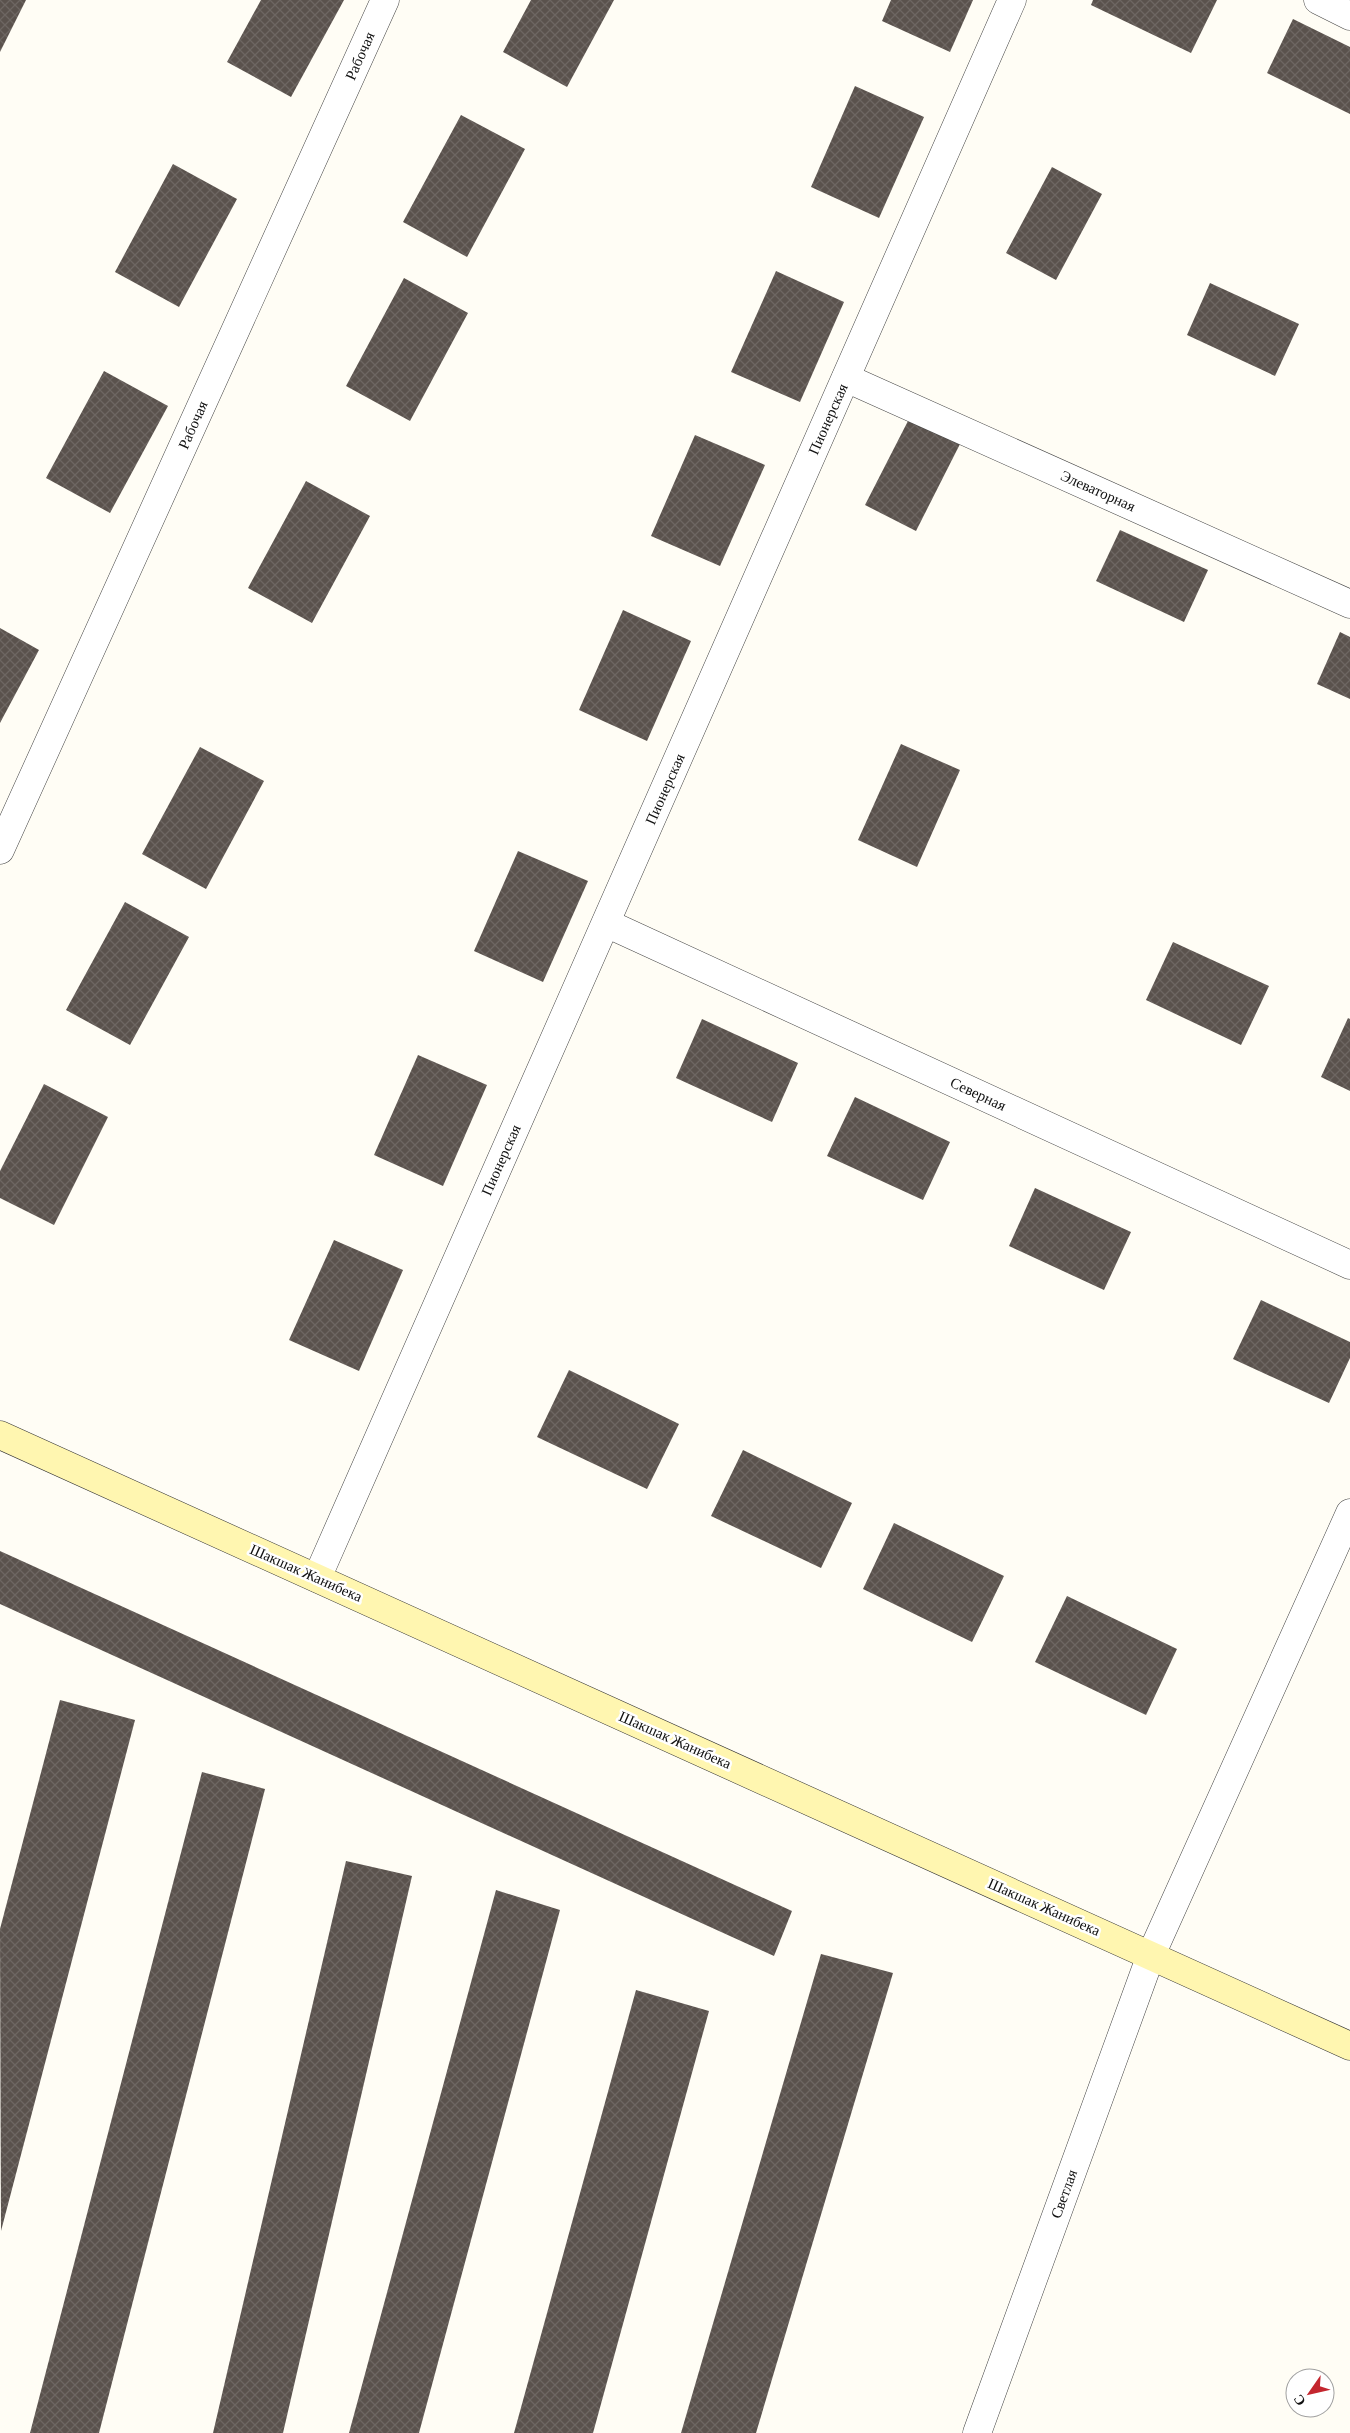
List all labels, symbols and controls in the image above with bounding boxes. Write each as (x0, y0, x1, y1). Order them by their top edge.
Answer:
street label: Рабочая (342, 29, 378, 82)
street label: Пионерская (805, 381, 851, 457)
street label: Рабочая (175, 398, 211, 451)
street label: Элеваторная (1058, 467, 1138, 515)
street label: Пионерская (642, 751, 688, 827)
street label: Северная (948, 1074, 1008, 1114)
street label: Пионерская (478, 1122, 524, 1198)
street label: Шакшак Жанибека (247, 1541, 365, 1605)
street label: Шакшак Жанибека (616, 1708, 734, 1772)
street label: Шакшак Жанибека (985, 1875, 1103, 1939)
street label: Светлая (1048, 2167, 1080, 2221)
north arrow (1285, 2368, 1335, 2418)
text: С (1290, 2392, 1309, 2409)

